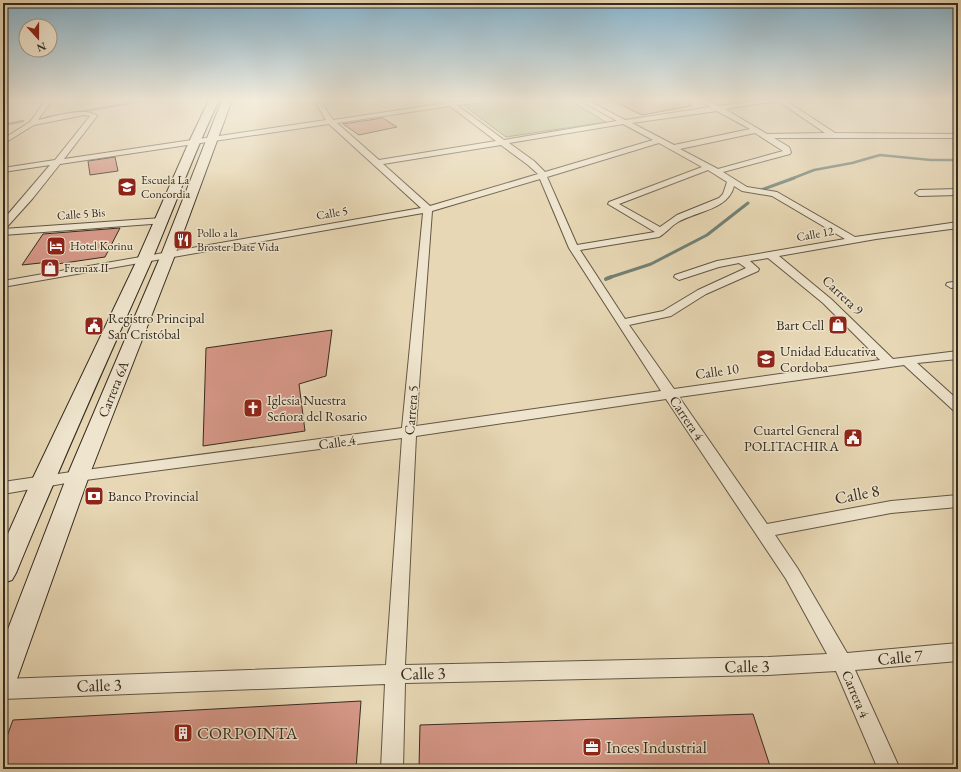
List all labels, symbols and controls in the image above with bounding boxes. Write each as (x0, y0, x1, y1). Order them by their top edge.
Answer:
north arrow (18, 18, 58, 58)
text: N (35, 39, 48, 56)
place label: Escuela La Concordia (141, 172, 190, 202)
school or university icon: Escuela La Concordia (116, 176, 138, 198)
street label: Calle 5 (315, 202, 349, 224)
street label: Calle 5 Bis (56, 204, 106, 224)
street label: Calle 12 (795, 223, 835, 245)
place label: Pollo a la Broster Date Vida (197, 225, 279, 255)
restaurant icon: Pollo a la Broster Date Vida (172, 229, 194, 251)
hotel icon: Hotel Korinu (45, 235, 67, 257)
place label: Hotel Korinu (70, 238, 134, 254)
shop icon: Fremax II (39, 257, 61, 279)
place label: Fremax II (64, 260, 109, 276)
street label: Carrera 9 (819, 271, 868, 319)
place label: Registro Principal San Cristóbal (108, 309, 205, 343)
shop icon: Bart Cell (827, 314, 849, 336)
public building icon: Registro Principal San Cristóbal (83, 315, 105, 337)
place label: Bart Cell (776, 316, 825, 334)
place label: Unidad Educativa Cordoba (780, 342, 877, 376)
school or university icon: Unidad Educativa Cordoba (755, 348, 777, 370)
street label: Carrera 6A (93, 358, 133, 420)
street label: Calle 10 (694, 359, 740, 383)
street label: Carrera 5 (400, 384, 422, 436)
place label: Iglesia Nuestra Señora del Rosario (267, 391, 367, 425)
street label: Carrera 4 (666, 392, 709, 444)
church icon: Iglesia Nuestra Señora del Rosario (242, 397, 264, 419)
place label: Cuartel General POLITACHIRA (744, 421, 840, 455)
public building icon: Cuartel General POLITACHIRA (842, 427, 864, 449)
street label: Calle 4 (317, 430, 357, 454)
street label: Calle 8 (833, 479, 881, 509)
bank icon: Banco Provincial (83, 485, 105, 507)
place label: Banco Provincial (108, 487, 199, 505)
street label: Calle 7 (877, 644, 924, 670)
street label: Calle 3 (724, 655, 770, 677)
street label: Calle 3 (400, 662, 446, 684)
street label: Carrera 4 (838, 667, 874, 721)
street label: Calle 3 (76, 673, 122, 697)
building icon: CORPOINTA (172, 722, 194, 744)
place label: CORPOINTA (197, 722, 298, 744)
office icon: Inces Industrial (581, 736, 603, 758)
place label: Inces Industrial (606, 736, 707, 758)

